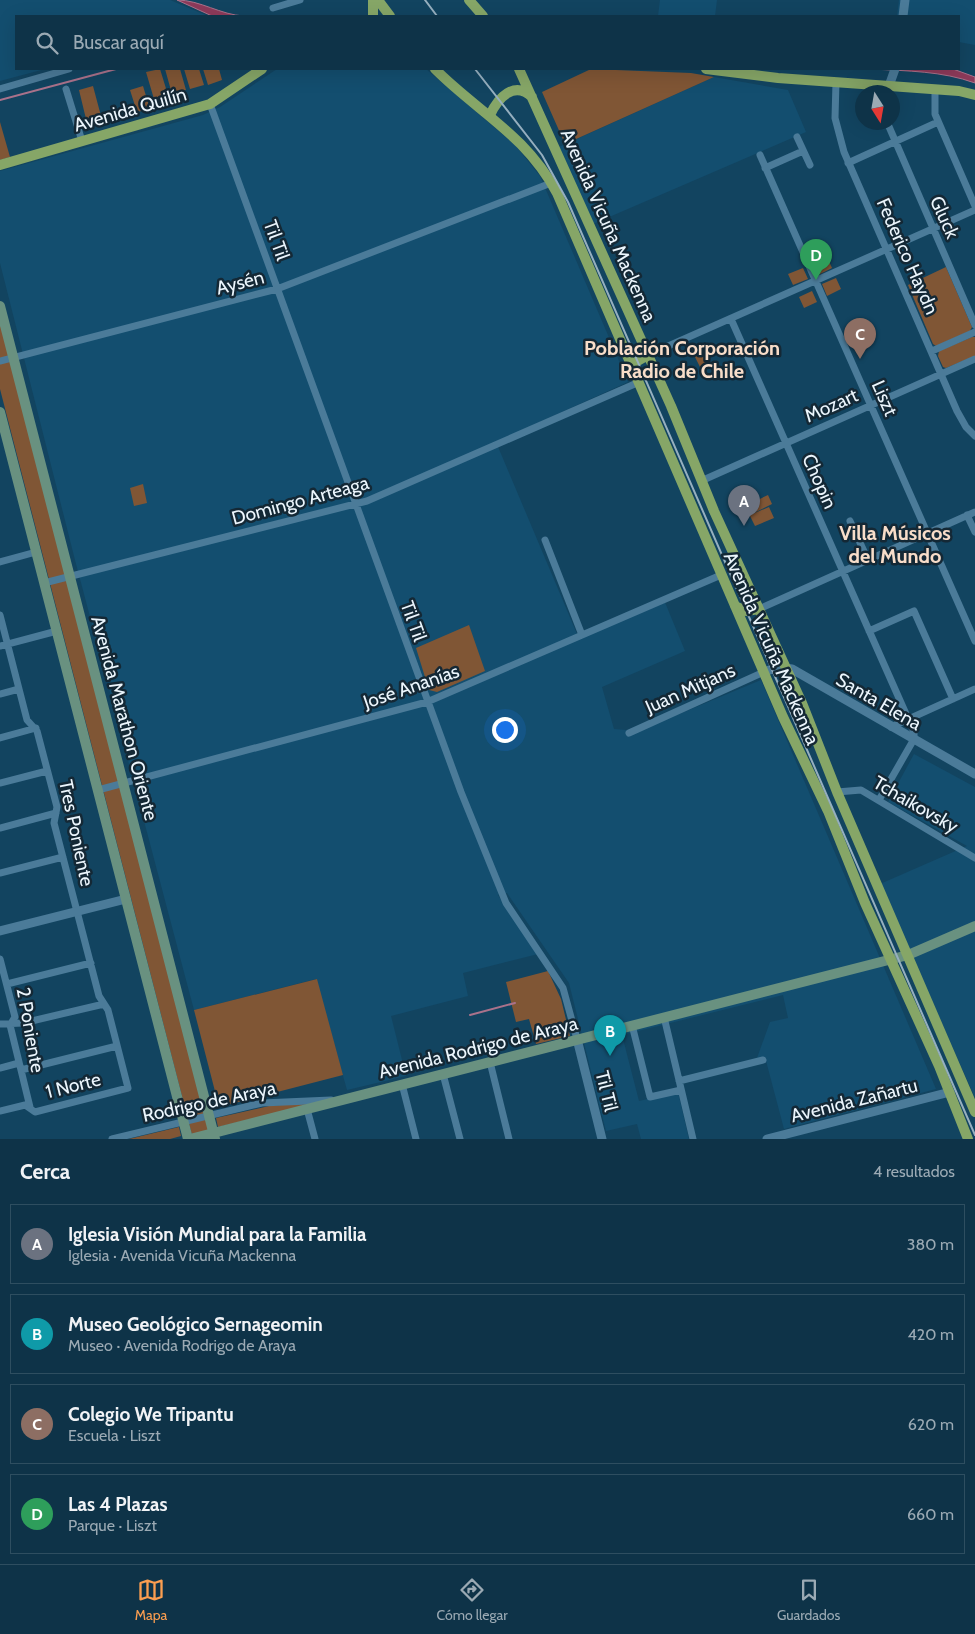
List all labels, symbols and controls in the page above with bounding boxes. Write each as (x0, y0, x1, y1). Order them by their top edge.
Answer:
search box (15, 15, 960, 70)
icon: search (33, 29, 61, 57)
text: Buscar aquí (73, 31, 164, 54)
street label: Avenida Quilín (71, 82, 189, 137)
north arrow (855, 85, 900, 130)
street label: Avenida Vicuña Mackenna (556, 125, 662, 325)
street label: Gluck (925, 192, 964, 243)
street label: Federico Haydn (872, 194, 943, 318)
street label: Til Til (259, 217, 295, 264)
pin: D (800, 239, 832, 280)
street label: Aysén (214, 265, 267, 300)
pin: C (844, 318, 876, 359)
district label: Población Corporación Radio de Chile (584, 336, 780, 383)
street label: Liszt (867, 377, 903, 420)
street label: Mozart (801, 383, 862, 427)
street label: Chopin (797, 450, 842, 512)
street label: Domingo Arteaga (229, 471, 371, 530)
pin: A (728, 485, 760, 526)
district label: Villa Músicos del Mundo (839, 521, 951, 568)
street label: Avenida Vicuña Mackenna (719, 548, 825, 748)
street label: Til Til (396, 598, 432, 645)
street label: Avenida Marathon Oriente (86, 613, 163, 823)
street label: Juan Mitjans (641, 658, 739, 719)
street label: José Ananías (359, 659, 462, 714)
street label: Santa Elena (832, 668, 926, 735)
your location (492, 717, 518, 743)
street label: Tchaikovsky (869, 771, 963, 838)
street label: Tres Poniente (54, 778, 99, 889)
street label: 2 Poniente (12, 986, 49, 1075)
street label: Avenida Rodrigo de Araya (376, 1012, 580, 1083)
pin: B (594, 1015, 626, 1056)
street label: 1 Norte (43, 1067, 103, 1103)
street label: Til Til (590, 1068, 623, 1114)
street label: Avenida Zañartu (788, 1074, 920, 1127)
street label: Rodrigo de Araya (140, 1076, 278, 1127)
text: Cerca (20, 1159, 70, 1184)
text: 4 resultados (873, 1162, 955, 1181)
text: Iglesia Visión Mundial para la Familia (68, 1223, 367, 1246)
text: A (32, 1235, 42, 1254)
text: 380 m (907, 1235, 954, 1254)
text: Iglesia · Avenida Vicuña Mackenna (68, 1246, 296, 1265)
text: Museo Geológico Sernageomin (68, 1313, 323, 1336)
text: B (32, 1325, 42, 1344)
text: 420 m (908, 1325, 954, 1344)
text: Museo · Avenida Rodrigo de Araya (68, 1336, 296, 1355)
text: Colegio We Tripantu (68, 1403, 234, 1426)
text: C (32, 1415, 42, 1434)
text: 620 m (908, 1415, 954, 1434)
text: Escuela · Liszt (68, 1426, 161, 1445)
text: Las 4 Plazas (68, 1493, 168, 1516)
text: D (31, 1505, 43, 1524)
text: 660 m (907, 1505, 954, 1524)
text: Parque · Liszt (68, 1516, 157, 1535)
tab: Mapa (135, 1576, 167, 1624)
tab: Cómo llegar (437, 1576, 508, 1624)
tab: Guardados (777, 1576, 840, 1624)

